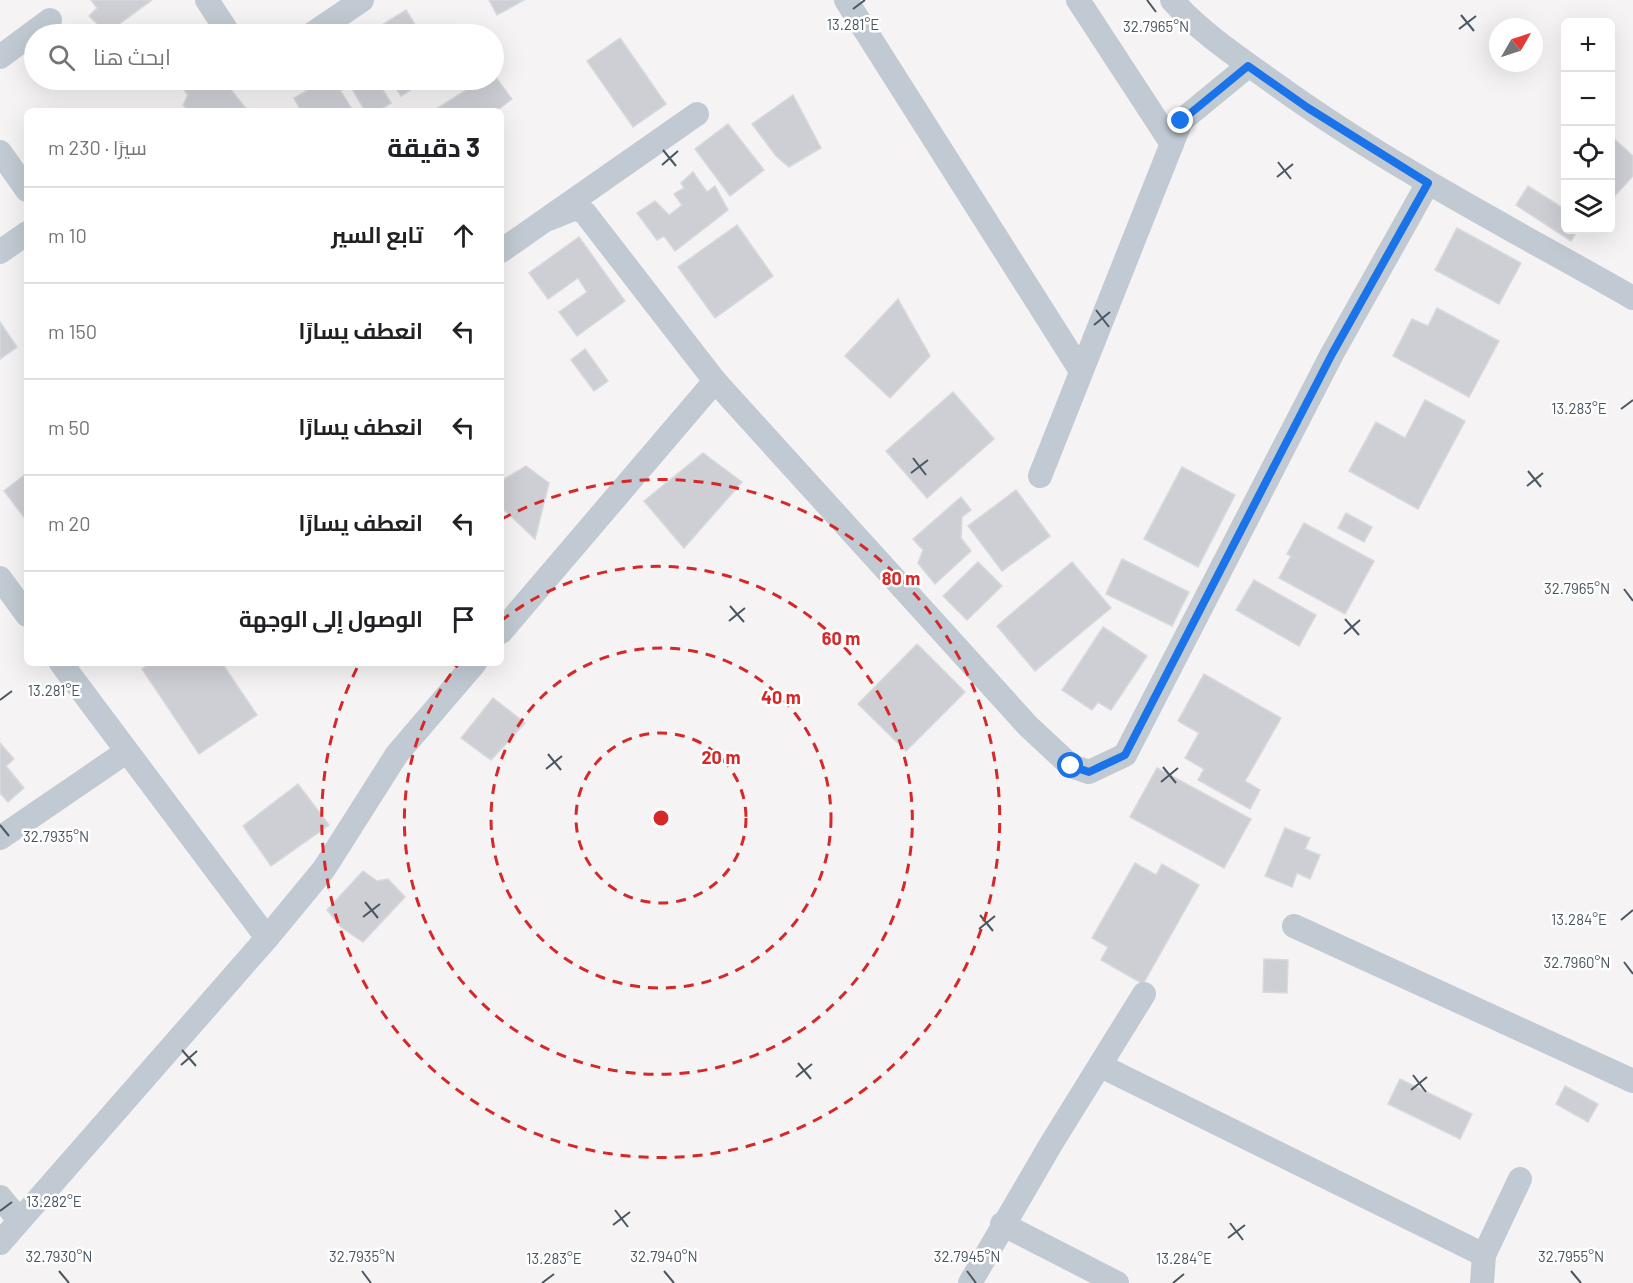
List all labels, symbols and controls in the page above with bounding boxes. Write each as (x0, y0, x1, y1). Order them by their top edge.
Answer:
text: 13.281°E (827, 15, 879, 33)
text: 32.7965°N (1123, 17, 1189, 35)
north arrow (1489, 18, 1543, 72)
map controls (1561, 18, 1615, 234)
button: + (1561, 18, 1615, 72)
search box (24, 24, 504, 90)
icon: search (45, 41, 78, 74)
text: ابحث هنا (93, 43, 171, 69)
button: − (1561, 72, 1615, 126)
route end (1167, 107, 1193, 133)
button: locate (1561, 126, 1615, 180)
text: 3 دقيقة (387, 131, 480, 162)
text: سيرًا · 230 m (48, 135, 147, 159)
button: layers (1561, 180, 1615, 234)
icon: ahead (447, 219, 480, 252)
text: تابع السير (331, 221, 423, 247)
text: 10 m (48, 223, 87, 247)
icon: left (447, 315, 480, 348)
text: انعطف يسارًا (299, 317, 423, 343)
text: 150 m (48, 319, 97, 343)
text: 13.283°E (1551, 399, 1607, 417)
icon: left (447, 411, 480, 444)
text: انعطف يسارًا (299, 413, 423, 439)
text: 50 m (48, 415, 90, 439)
icon: left (447, 507, 480, 540)
text: انعطف يسارًا (299, 509, 423, 535)
text: 20 m (48, 511, 91, 535)
text: 80 m (882, 567, 920, 589)
text: 32.7965°N (1544, 579, 1610, 597)
icon: arrive (447, 603, 480, 636)
text: الوصول إلى الوجهة (239, 605, 423, 631)
text: 60 m (822, 627, 860, 649)
text: 13.281°E (28, 681, 80, 699)
text: 40 m (761, 686, 801, 708)
text: 20 m (702, 746, 740, 768)
route start (1057, 752, 1083, 778)
centre of rings (651, 808, 671, 828)
text: 32.7935°N (23, 827, 89, 845)
text: 13.284°E (1551, 910, 1607, 928)
text: 32.7960°N (1544, 953, 1610, 971)
text: 13.282°E (26, 1192, 82, 1210)
text: 32.7930°N (26, 1247, 92, 1265)
text: 32.7935°N (329, 1247, 395, 1265)
text: 32.7940°N (630, 1247, 698, 1265)
text: 32.7945°N (934, 1247, 1000, 1265)
text: 32.7955°N (1538, 1247, 1604, 1265)
text: 13.283°E (526, 1249, 582, 1267)
text: 13.284°E (1156, 1249, 1212, 1267)

